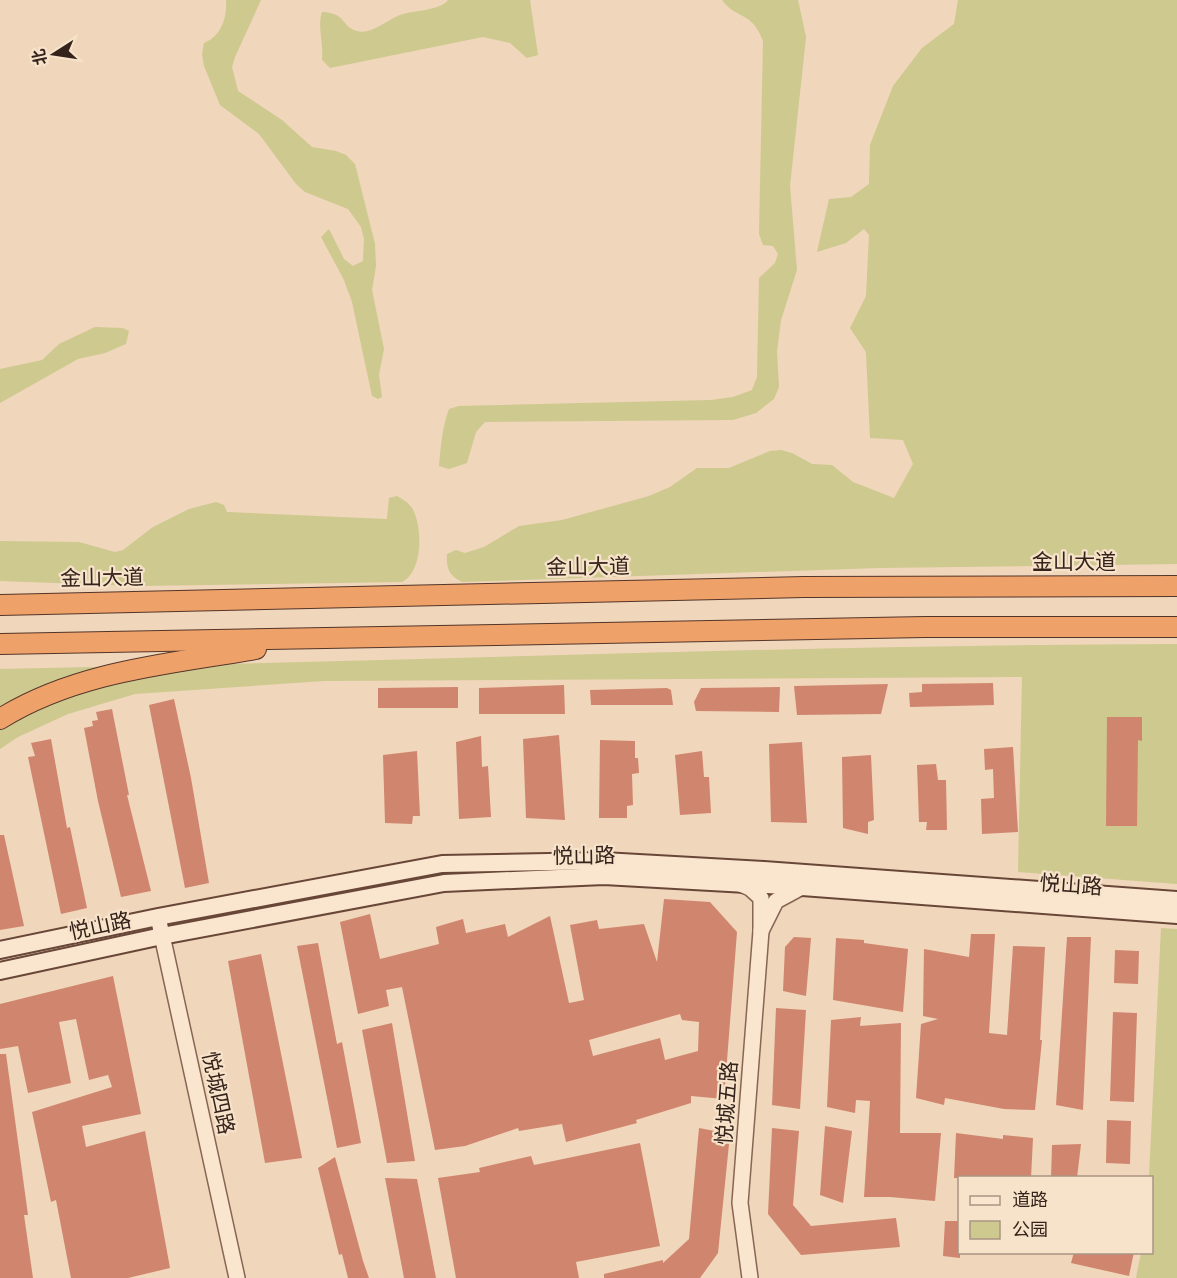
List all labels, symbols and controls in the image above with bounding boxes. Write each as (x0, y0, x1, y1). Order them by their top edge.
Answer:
north arrow (24, 24, 84, 84)
text: 北 (27, 47, 54, 67)
street label: 金山大道 (1032, 547, 1116, 579)
street label: 金山大道 (546, 551, 630, 585)
street label: 金山大道 (60, 562, 144, 596)
street label: 悦山路 (552, 840, 616, 874)
street label: 悦山路 (1038, 868, 1103, 904)
street label: 悦山路 (66, 905, 134, 949)
street label: 悦城四路 (193, 1049, 241, 1138)
street label: 悦城五路 (709, 1060, 747, 1146)
legend (958, 1176, 1153, 1254)
text: 道路 (1012, 1187, 1048, 1214)
text: 公园 (1012, 1217, 1048, 1244)

